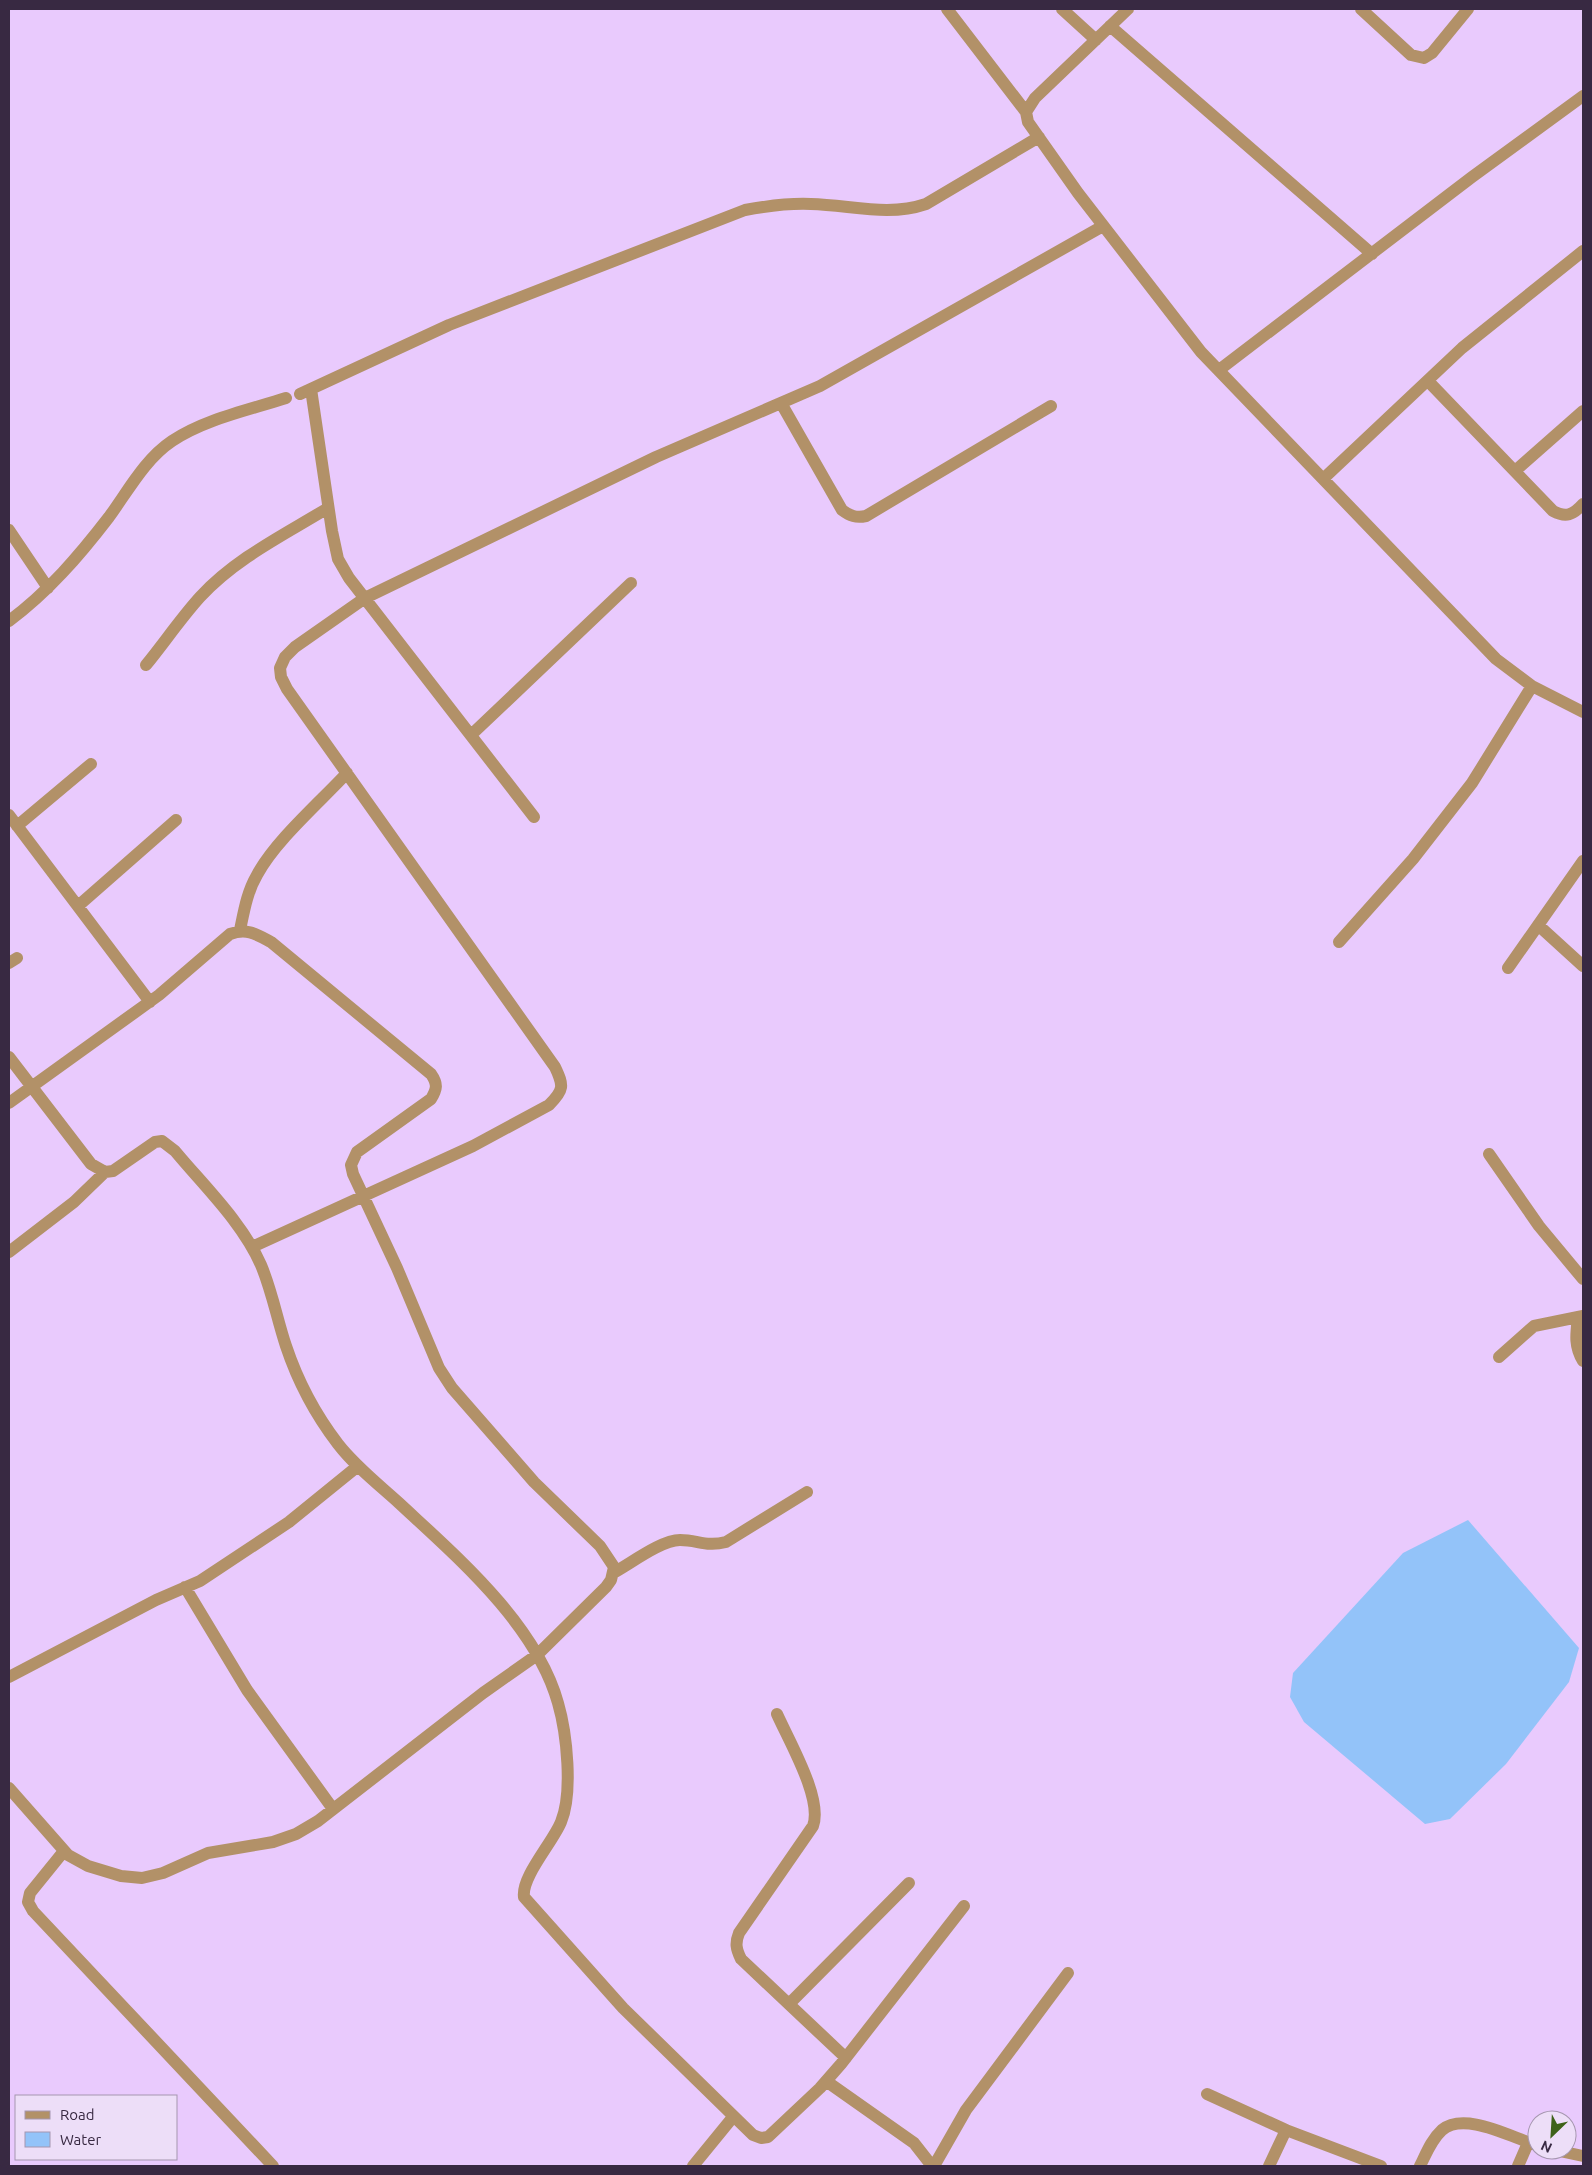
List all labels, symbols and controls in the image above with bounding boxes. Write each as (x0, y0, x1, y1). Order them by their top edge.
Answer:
legend (15, 2095, 178, 2160)
text: Road (60, 2106, 95, 2123)
north arrow (1527, 2110, 1577, 2160)
text: Water (60, 2131, 101, 2148)
text: N (1538, 2137, 1555, 2156)

